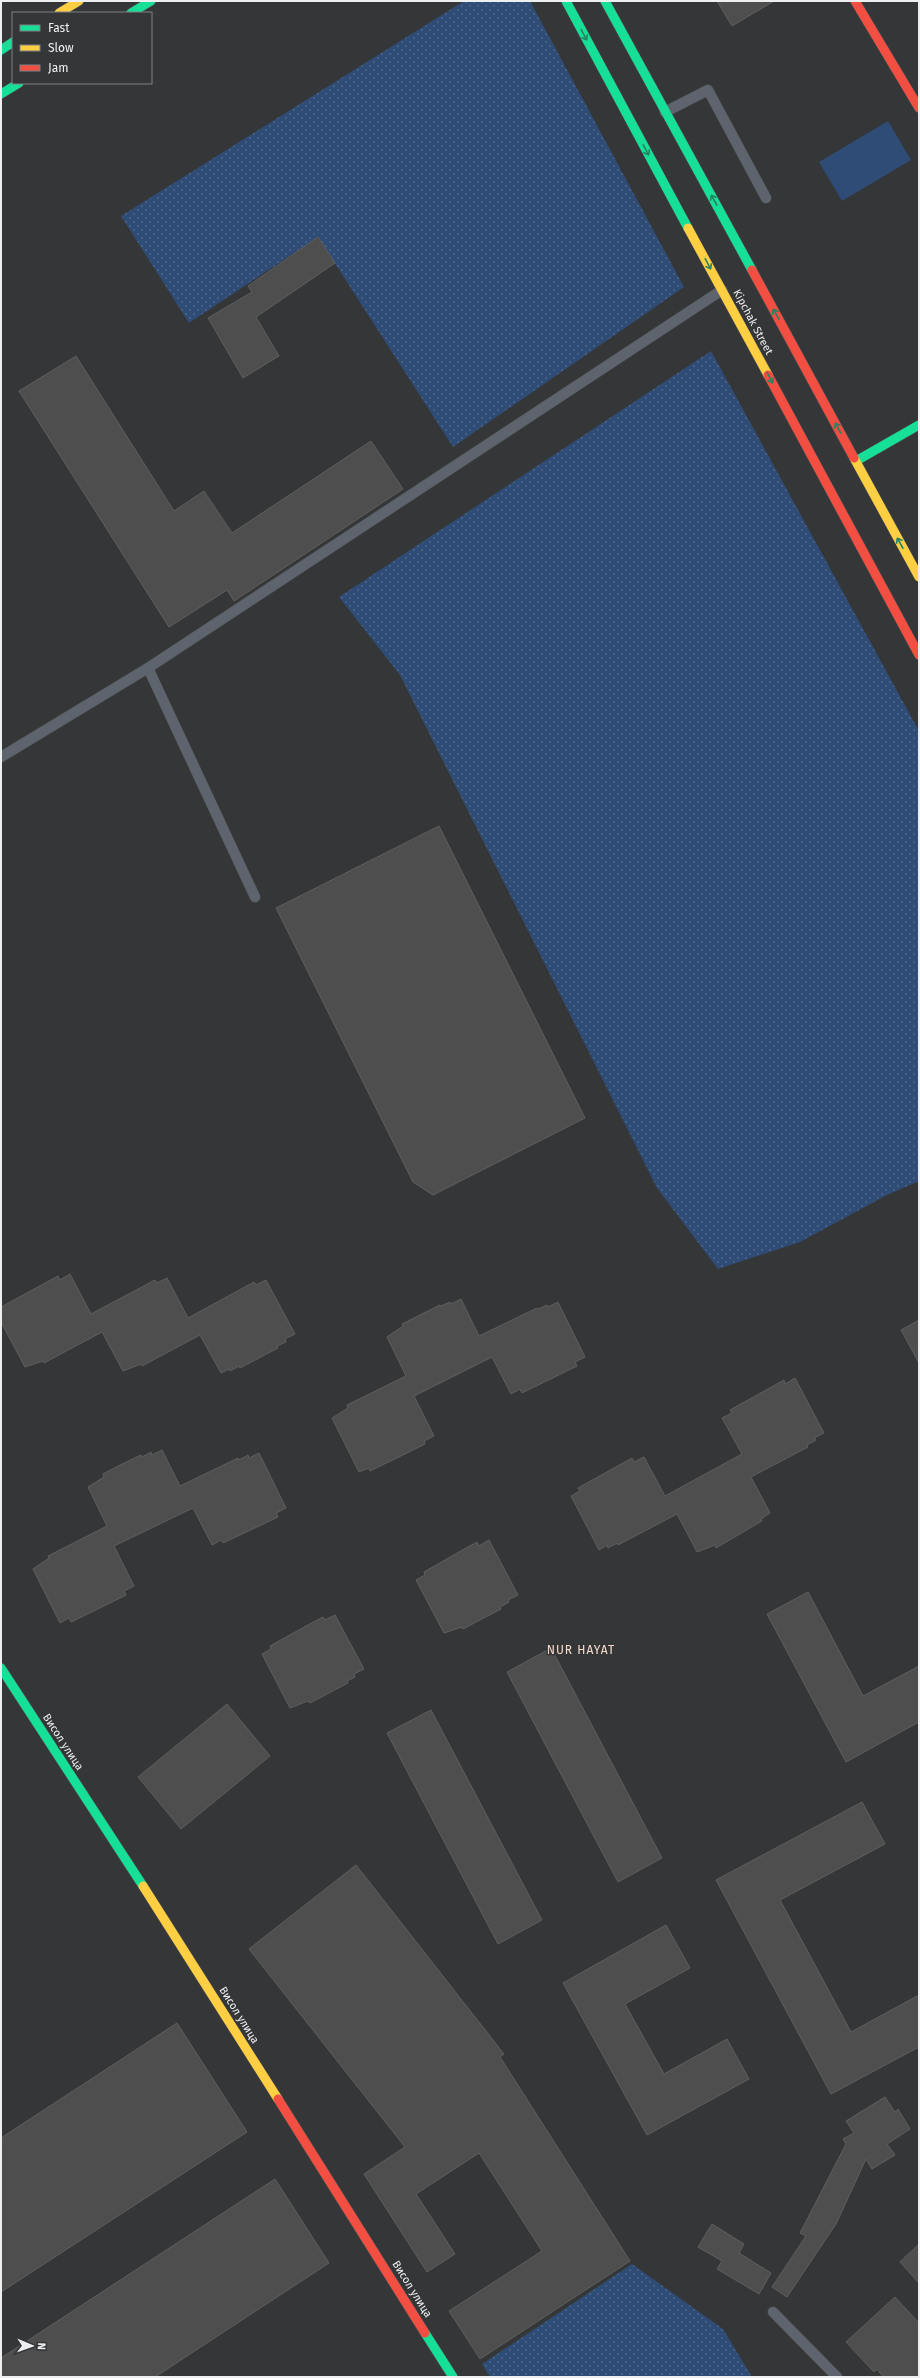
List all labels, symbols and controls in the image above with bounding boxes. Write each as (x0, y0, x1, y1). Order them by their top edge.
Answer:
legend (12, 12, 152, 84)
text: Fast (48, 21, 70, 35)
one-way arrow (581, 29, 589, 41)
text: Slow (48, 41, 74, 55)
text: Jam (48, 61, 68, 75)
one-way arrow (643, 144, 650, 156)
one-way arrow (709, 194, 717, 206)
one-way arrow (704, 258, 712, 270)
street label: Kipchak Street (730, 287, 776, 357)
one-way arrow (771, 308, 779, 320)
one-way arrow (766, 372, 774, 384)
one-way arrow (834, 423, 841, 435)
one-way arrow (896, 537, 904, 549)
district label: NUR HAYAT (547, 1643, 615, 1657)
street label: Висол улица (40, 1711, 86, 1773)
street label: Висол улица (216, 1984, 262, 2046)
street label: Висол улица (389, 2258, 435, 2320)
north arrow (12, 2326, 52, 2366)
text: N (35, 2342, 48, 2350)

